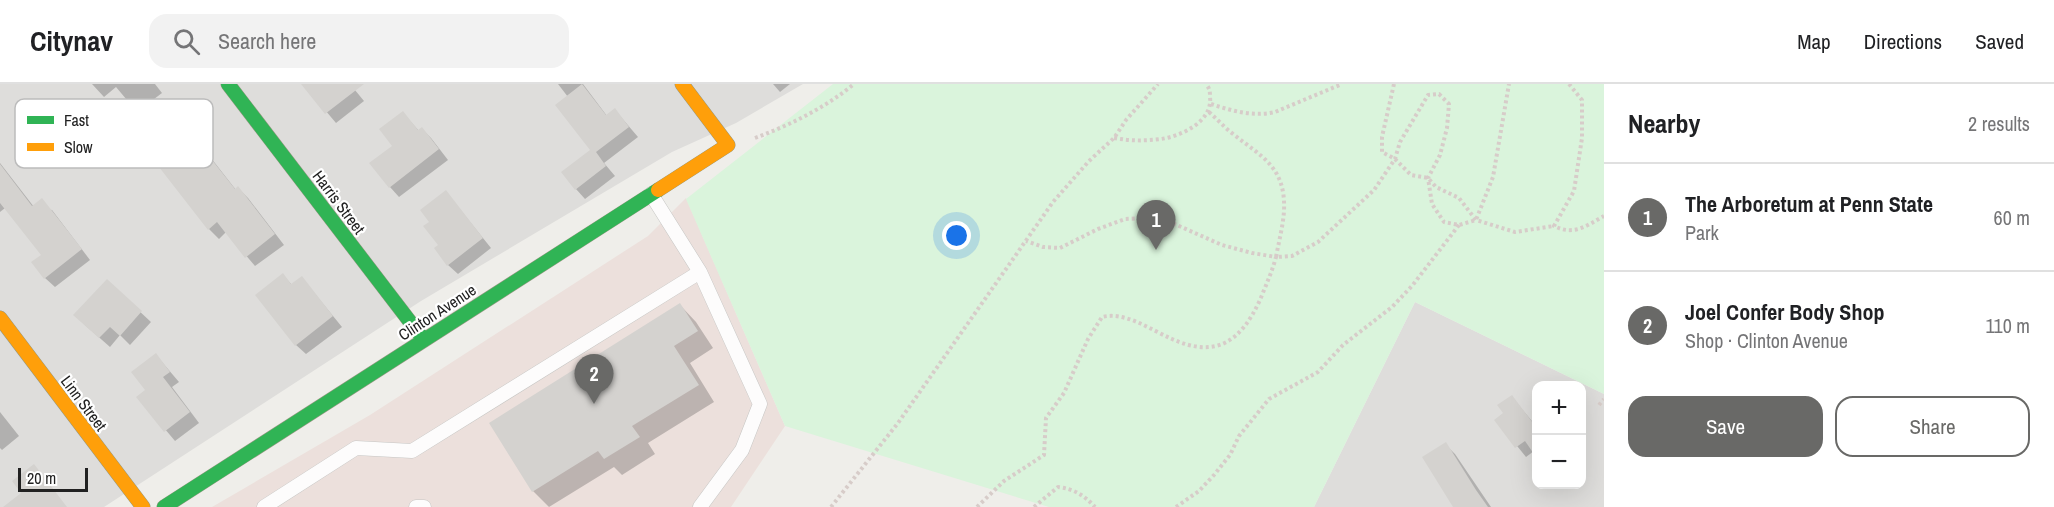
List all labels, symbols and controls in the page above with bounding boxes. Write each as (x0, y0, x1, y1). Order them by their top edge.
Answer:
search box (149, 14, 569, 68)
text: Citynav (30, 22, 113, 60)
icon: search (170, 25, 203, 58)
text: Search here (218, 26, 316, 56)
text: Map (1797, 27, 1831, 56)
text: Directions (1864, 27, 1942, 56)
text: Saved (1975, 27, 2024, 56)
legend (15, 99, 213, 168)
text: Nearby (1628, 106, 1700, 141)
text: Fast (64, 109, 89, 131)
text: 2 results (1968, 110, 2030, 137)
text: Slow (64, 136, 93, 158)
street label: Harris Street (308, 166, 370, 239)
text: The Arboretum at Penn State (1685, 189, 1933, 219)
pin: 1 (1136, 200, 1176, 250)
text: 1 (1643, 204, 1652, 231)
text: 60 m (1994, 204, 2030, 231)
text: Park (1685, 219, 1719, 246)
your location (942, 221, 971, 250)
street label: Clinton Avenue (394, 279, 480, 345)
text: Joel Confer Body Shop (1685, 297, 1884, 327)
text: 2 (1643, 312, 1652, 339)
text: 110 m (1986, 312, 2030, 339)
text: Shop · Clinton Avenue (1685, 327, 1848, 354)
pin: 2 (574, 354, 614, 404)
street label: Linn Street (56, 371, 112, 436)
map controls (1532, 381, 1586, 489)
button: + (1532, 381, 1586, 435)
button: Save (1628, 396, 1823, 457)
button: Share (1835, 396, 2030, 457)
button: − (1532, 435, 1586, 489)
scale bar (18, 465, 88, 492)
text: 20 m (27, 467, 56, 489)

